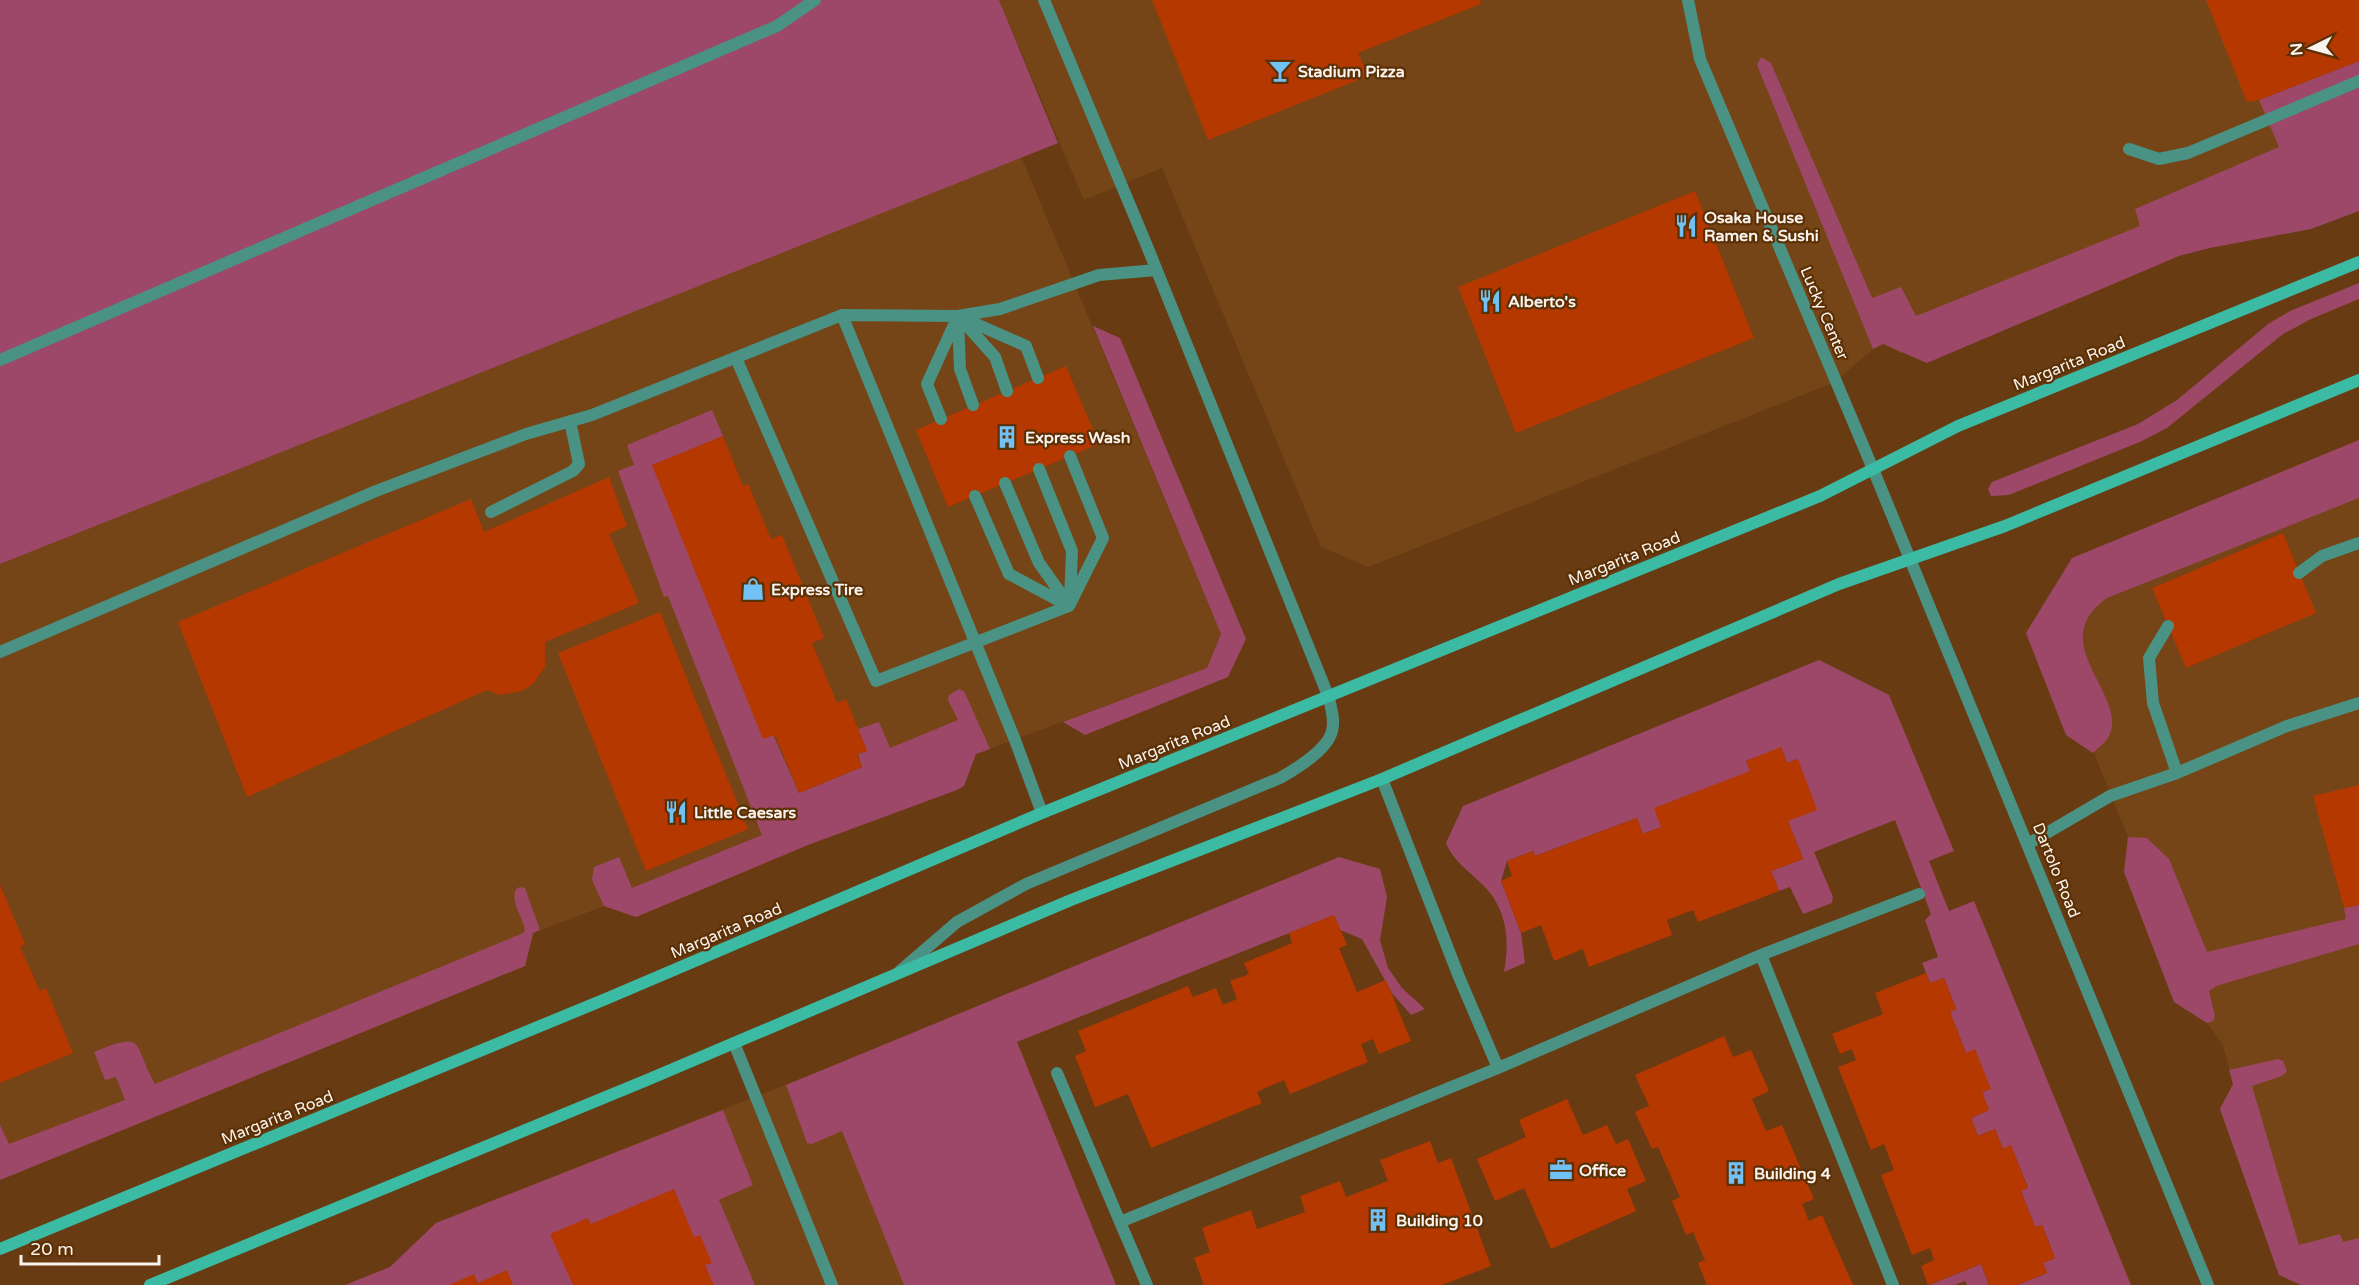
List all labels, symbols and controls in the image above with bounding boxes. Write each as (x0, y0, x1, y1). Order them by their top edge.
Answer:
north arrow (2281, 18, 2341, 78)
text: N (2287, 42, 2308, 56)
bar icon: Stadium Pizza (1267, 58, 1293, 84)
place label: Stadium Pizza (1298, 62, 1405, 82)
place label: Osaka House Ramen & Sushi (1704, 208, 1819, 246)
restaurant icon: Osaka House Ramen & Sushi (1673, 213, 1699, 239)
street label: Lucky Center (1795, 264, 1853, 364)
restaurant icon: Alberto's (1477, 288, 1503, 314)
place label: Alberto's (1508, 292, 1576, 312)
street label: Margarita Road (2010, 332, 2128, 395)
building icon: Express Wash (994, 424, 1020, 450)
place label: Express Wash (1025, 428, 1130, 448)
street label: Margarita Road (1565, 527, 1683, 590)
shop icon: Express Tire (740, 576, 766, 602)
place label: Express Tire (771, 580, 863, 600)
street label: Margarita Road (1115, 711, 1233, 774)
restaurant icon: Little Caesars (663, 799, 689, 825)
place label: Little Caesars (694, 803, 797, 823)
street label: Dartolo Road (2028, 820, 2084, 921)
street label: Margarita Road (668, 898, 785, 963)
street label: Margarita Road (218, 1086, 336, 1149)
office icon: Office (1548, 1157, 1574, 1183)
building icon: Building 4 (1723, 1160, 1749, 1186)
place label: Office (1579, 1161, 1626, 1181)
place label: Building 4 (1754, 1164, 1831, 1184)
building icon: Building 10 (1365, 1207, 1391, 1233)
place label: Building 10 (1396, 1211, 1483, 1231)
scale bar (21, 1228, 159, 1266)
text: 20 m (30, 1238, 74, 1260)

